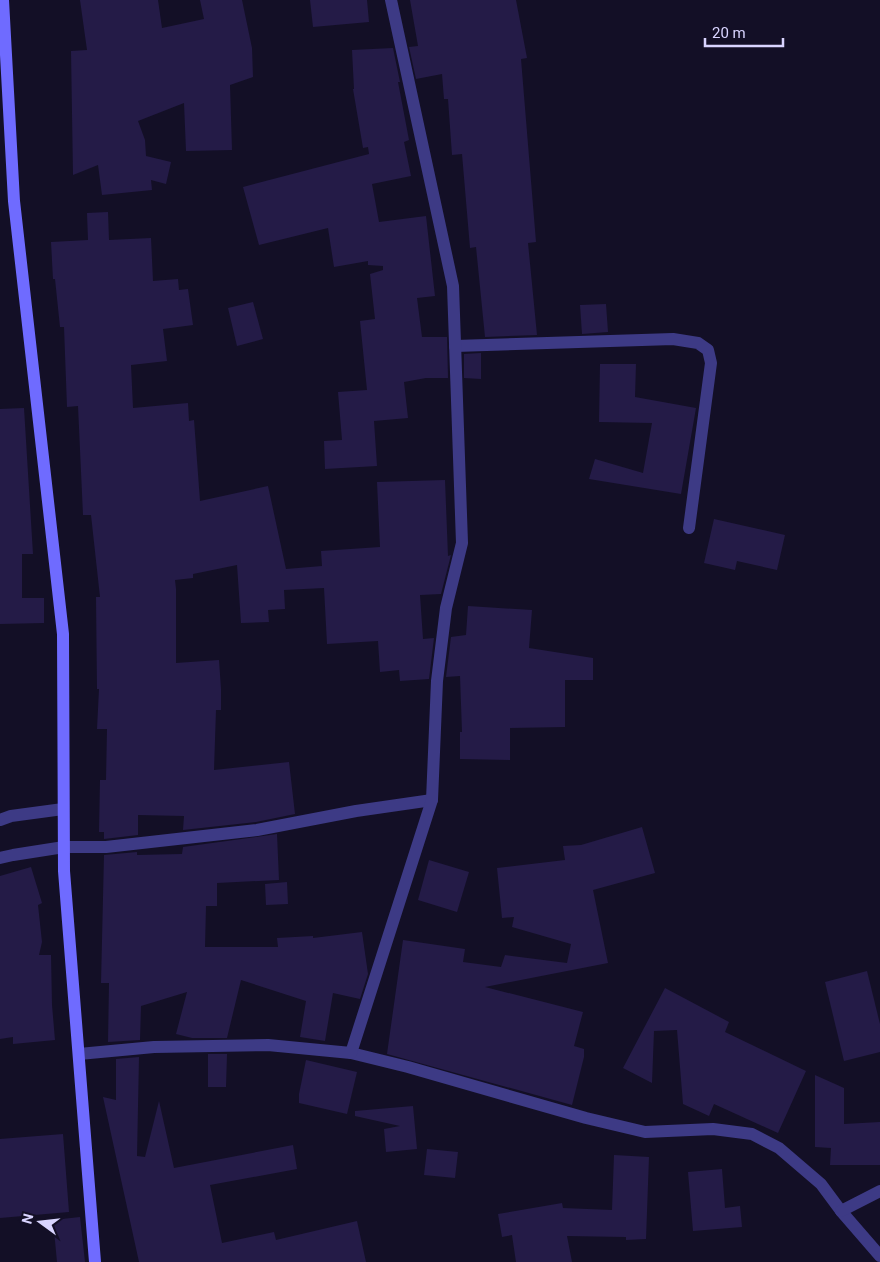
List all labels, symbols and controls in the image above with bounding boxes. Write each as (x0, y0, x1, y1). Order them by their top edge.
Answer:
scale bar (705, 15, 782, 47)
text: 20 m (712, 24, 746, 42)
north arrow (15, 1197, 65, 1247)
text: N (18, 1212, 36, 1225)

